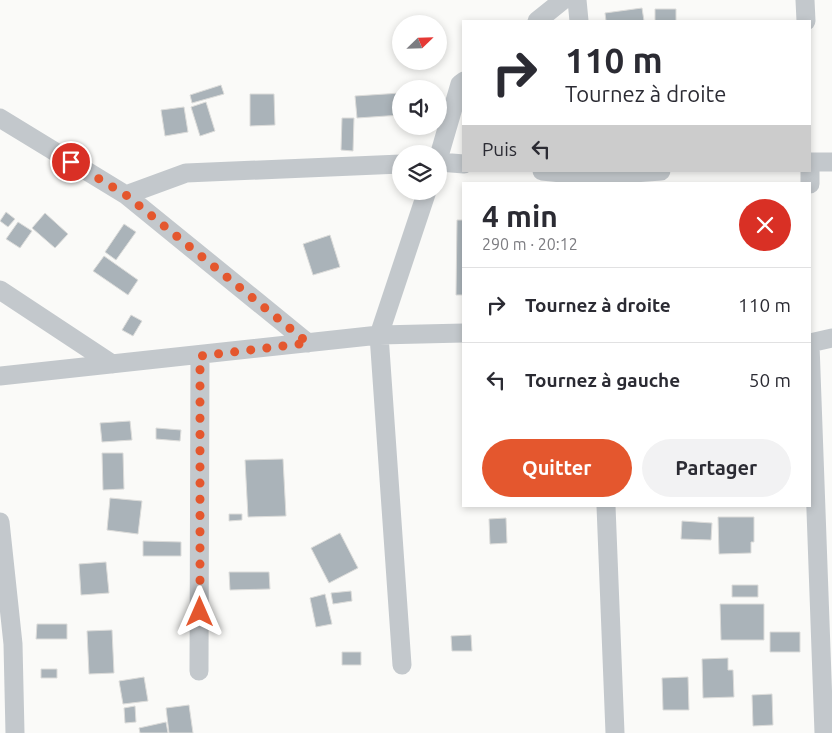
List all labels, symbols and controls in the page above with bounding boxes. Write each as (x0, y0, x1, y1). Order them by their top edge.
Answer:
north arrow (392, 15, 448, 70)
map controls (392, 15, 447, 200)
icon: right (482, 40, 547, 105)
text: 110 m (565, 40, 663, 80)
button: sound (392, 80, 447, 135)
text: Tournez à droite (565, 81, 726, 106)
icon: left (527, 135, 555, 163)
text: Puis (482, 138, 517, 160)
pin (50, 141, 92, 183)
button: layers (392, 145, 447, 200)
icon: arrive (57, 148, 85, 176)
text: 4 min (482, 199, 558, 233)
button: close (739, 199, 791, 251)
text: 290 m · 20:12 (482, 235, 578, 253)
icon: right (482, 291, 510, 319)
text: Tournez à droite (525, 294, 671, 316)
text: 110 m (738, 294, 791, 316)
icon: left (482, 366, 510, 394)
text: Tournez à gauche (525, 369, 680, 391)
text: 50 m (749, 369, 791, 391)
button: Quitter (482, 439, 632, 497)
button: Partager (642, 439, 791, 497)
position arrow (173, 585, 225, 637)

